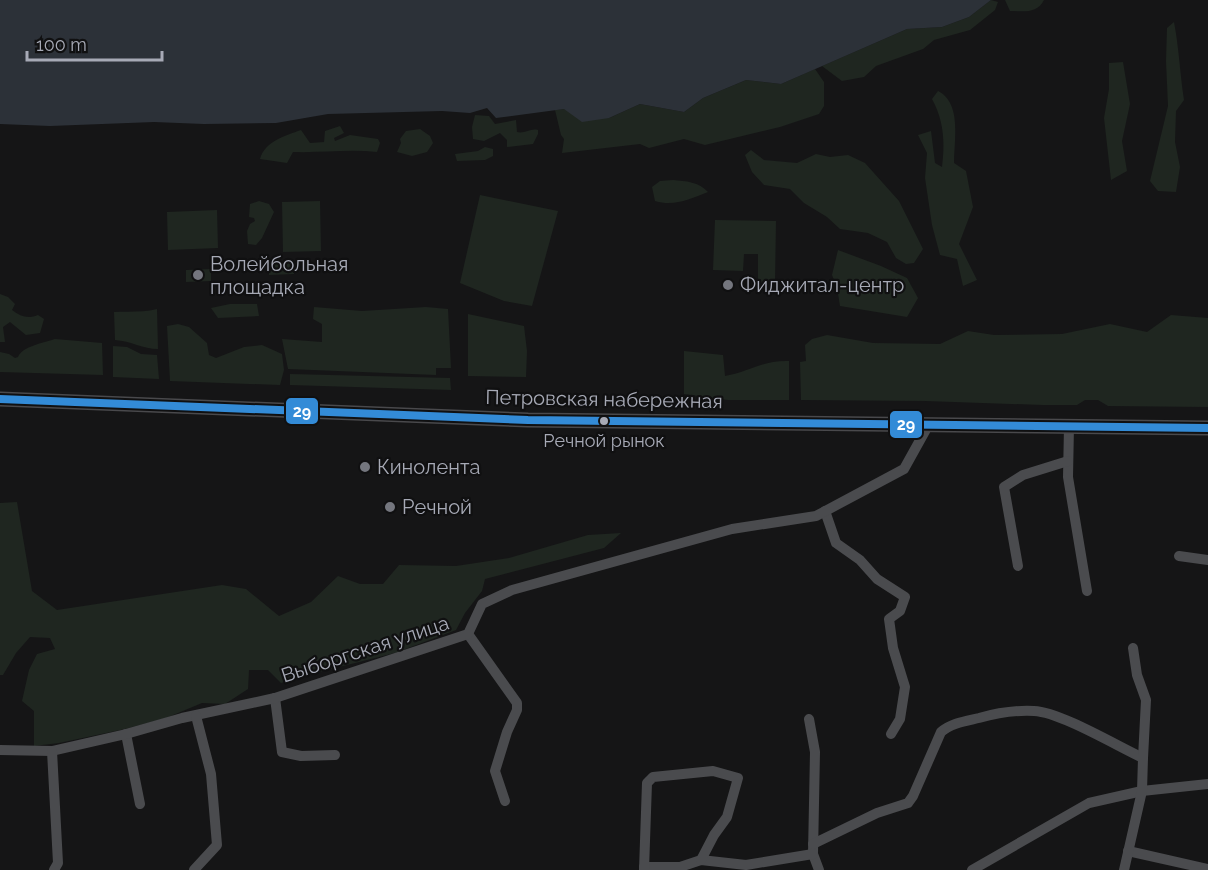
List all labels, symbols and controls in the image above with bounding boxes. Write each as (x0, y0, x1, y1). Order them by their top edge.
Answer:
scale bar (27, 24, 162, 62)
text: 100 m (36, 34, 87, 55)
place label: Волейбольная площадка (210, 252, 348, 299)
marker: Волейбольная площадка (191, 268, 205, 282)
place label: Фиджитал-центр (740, 273, 904, 297)
marker: Фиджитал-центр (721, 278, 735, 292)
street label: Петровская набережная (485, 385, 723, 413)
line badge: 29 (285, 397, 319, 425)
text: 29 (293, 402, 311, 421)
line badge: 29 (889, 410, 923, 439)
marker: Речной рынок (598, 415, 610, 427)
text: 29 (897, 415, 915, 434)
place label: Речной рынок (543, 430, 665, 451)
place label: Кинолента (377, 455, 480, 479)
marker: Кинолента (358, 460, 372, 474)
place label: Речной (402, 495, 472, 519)
marker: Речной (383, 500, 397, 514)
street label: Выборгская улица (278, 611, 452, 687)

